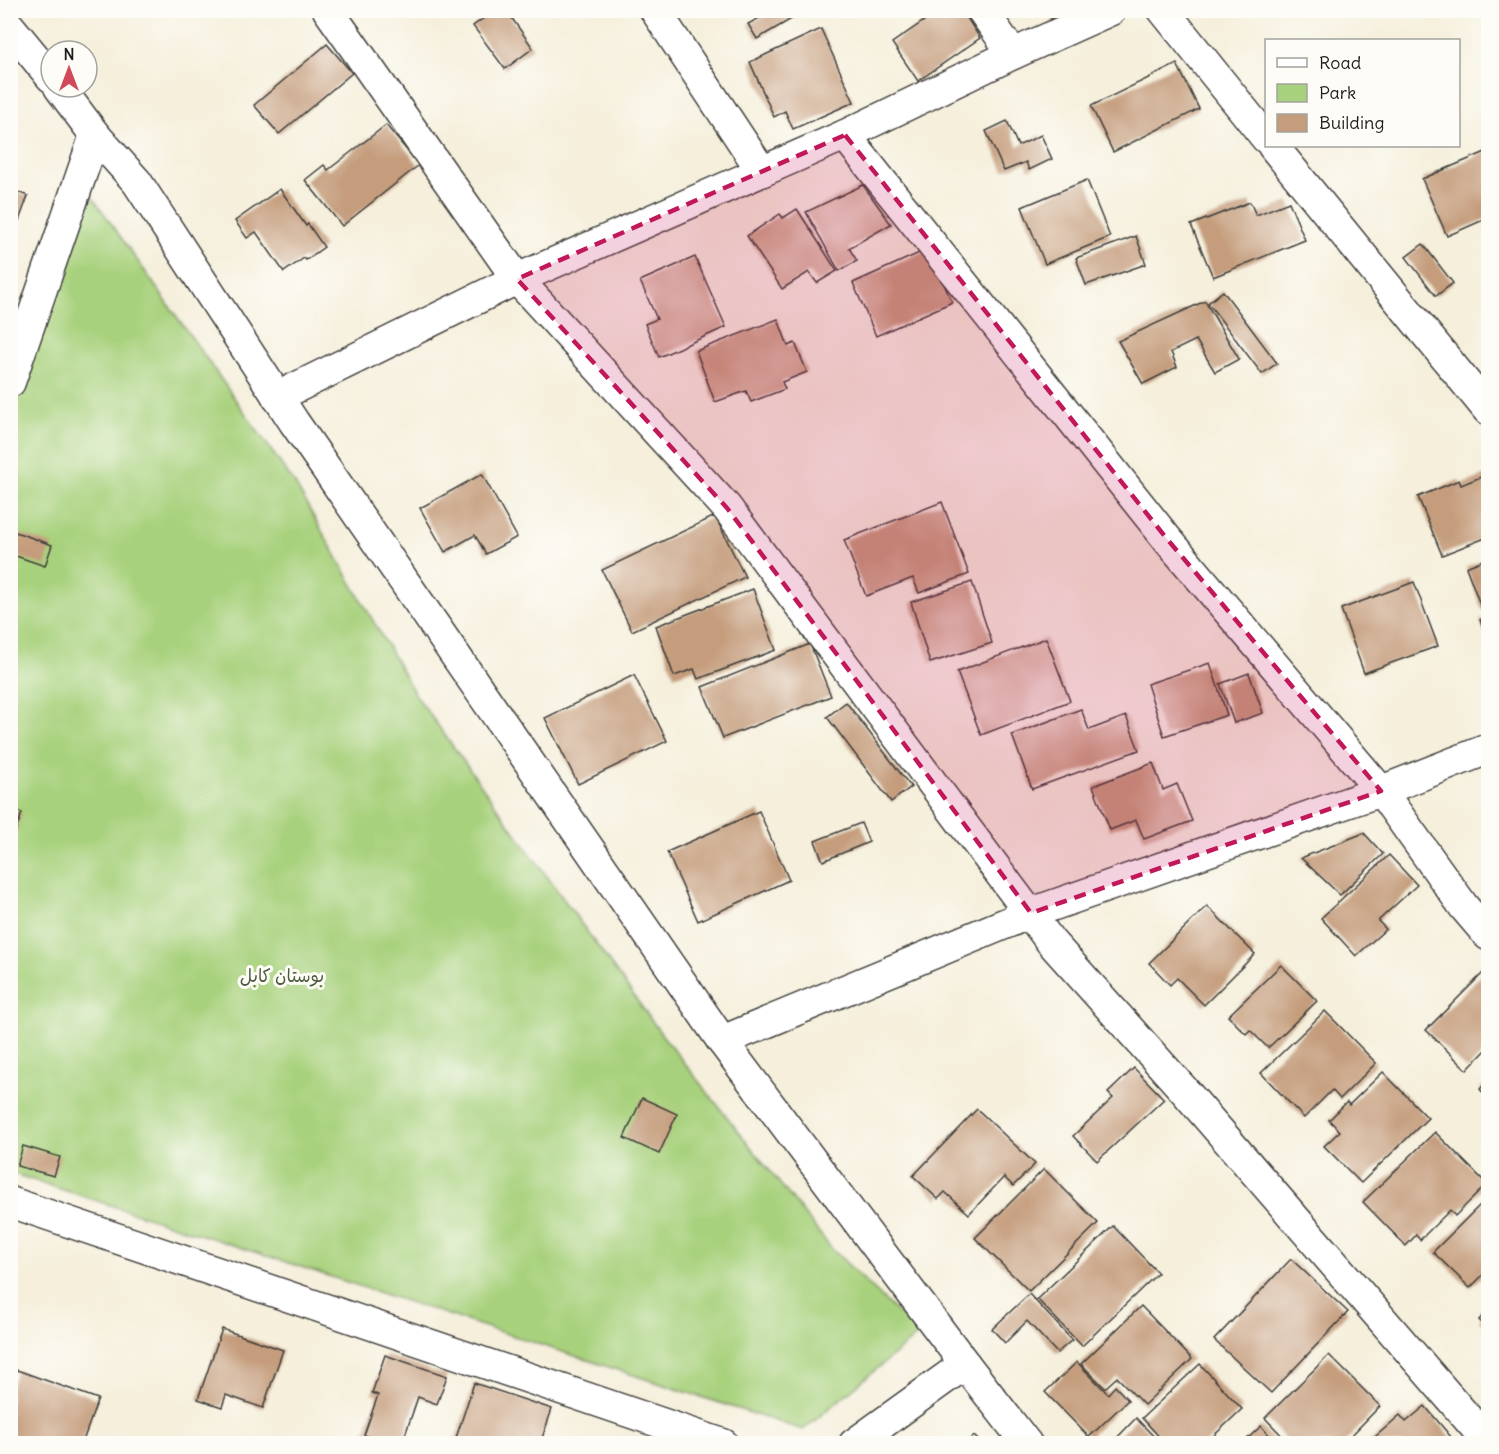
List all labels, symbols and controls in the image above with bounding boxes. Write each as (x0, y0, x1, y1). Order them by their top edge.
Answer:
north arrow (39, 39, 99, 99)
legend (1265, 39, 1460, 147)
text: N (63, 44, 75, 64)
text: Road (1319, 51, 1362, 74)
text: Park (1319, 81, 1356, 104)
text: Building (1319, 111, 1384, 134)
park label: بوستان کابل (240, 964, 324, 987)

